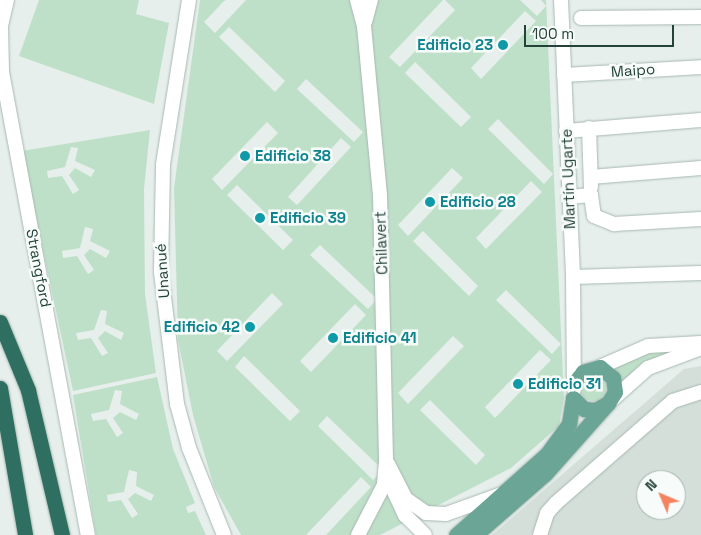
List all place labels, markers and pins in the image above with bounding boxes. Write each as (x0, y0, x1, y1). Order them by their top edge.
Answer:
place label: Edificio 23 (417, 36, 493, 54)
marker: Edificio 23 (497, 39, 509, 51)
place label: Edificio 38 (255, 147, 331, 165)
marker: Edificio 38 (239, 150, 251, 162)
place label: Edificio 28 (440, 193, 516, 211)
marker: Edificio 28 (424, 196, 436, 208)
place label: Edificio 39 (270, 209, 346, 227)
marker: Edificio 39 (254, 212, 266, 224)
place label: Edificio 42 (164, 318, 240, 336)
marker: Edificio 42 (244, 321, 256, 333)
place label: Edificio 41 (343, 329, 416, 347)
marker: Edificio 41 (327, 332, 339, 344)
place label: Edificio 31 (528, 375, 601, 393)
marker: Edificio 31 (512, 378, 524, 390)

